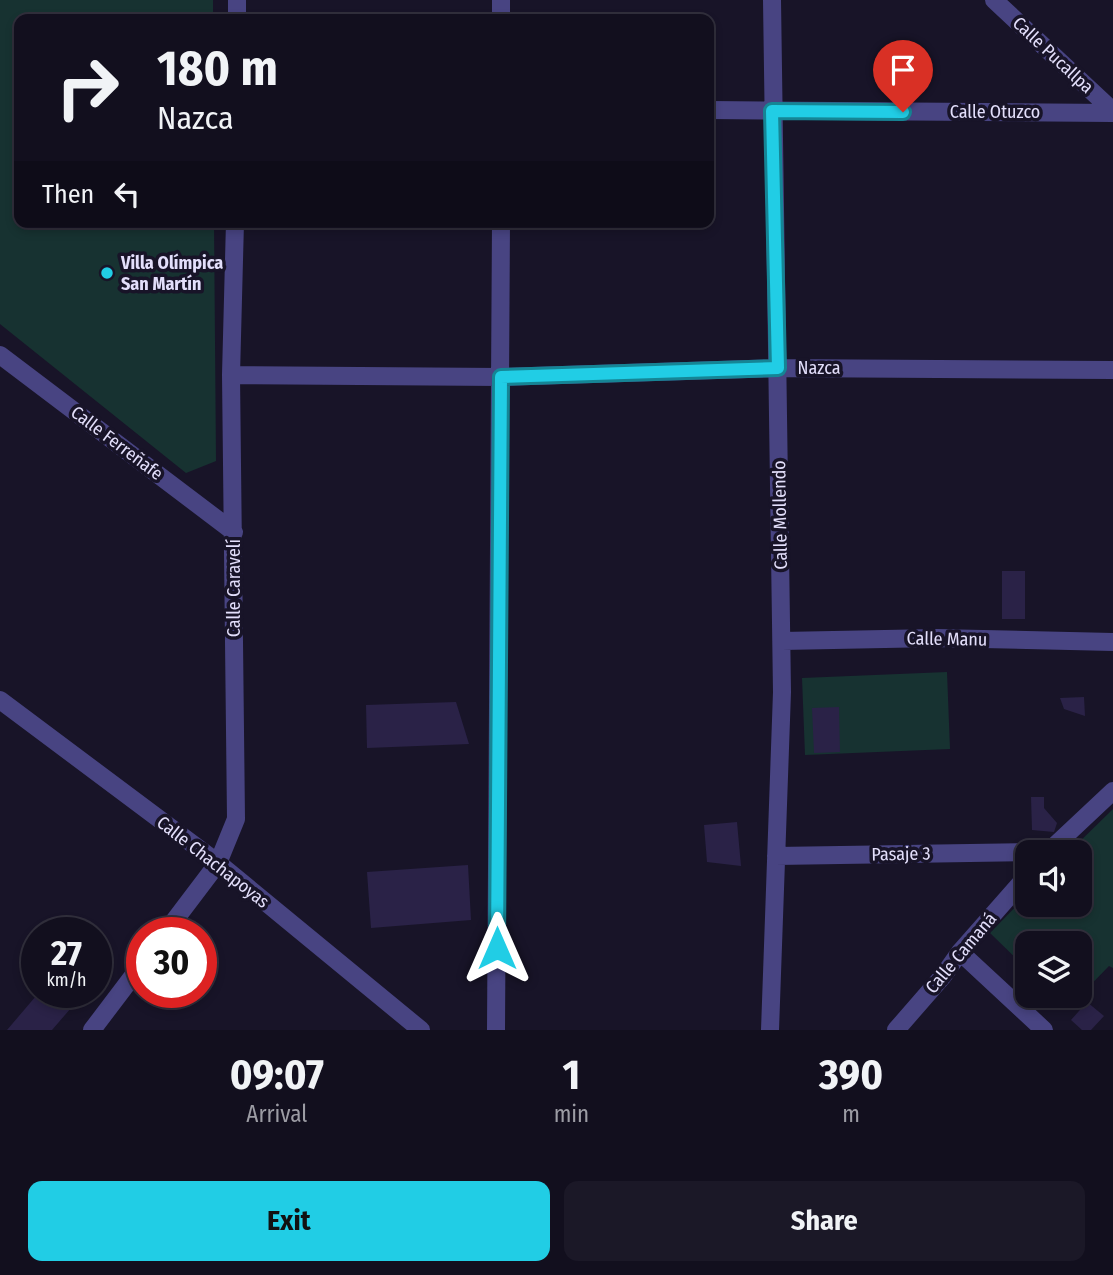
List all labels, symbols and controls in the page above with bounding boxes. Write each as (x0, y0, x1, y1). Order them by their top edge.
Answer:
street label: Calle Pucallpa (1008, 12, 1098, 98)
text: 180 m (157, 39, 278, 98)
pin (873, 40, 933, 112)
icon: right (42, 42, 133, 133)
icon: arrive (884, 51, 922, 89)
text: Nazca (157, 99, 234, 137)
street label: Calle Otuzco (950, 101, 1040, 123)
icon: left (108, 175, 146, 213)
text: Then (42, 179, 94, 210)
place label: Villa Olímpica San Martín (120, 252, 223, 295)
marker: Villa Olímpica San Martín (99, 265, 115, 281)
street label: Nazca (797, 357, 841, 379)
street label: Calle Ferreñafe (67, 401, 168, 485)
street label: Calle Mollendo (768, 460, 792, 570)
street label: Calle Caravelí (223, 538, 245, 637)
street label: Calle Manu (906, 627, 988, 651)
street label: Calle Chachapoyas (152, 811, 274, 913)
map controls (1015, 840, 1092, 1008)
button: sound (1015, 840, 1092, 917)
street label: Pasaje 3 (871, 842, 931, 866)
street label: Calle Camaná (921, 908, 1001, 998)
position arrow (460, 911, 534, 985)
speed limit sign: 30 (126, 917, 217, 1008)
button: layers (1015, 931, 1092, 1008)
text: 27 (51, 932, 82, 974)
text: km/h (46, 969, 87, 991)
text: 09:07 (230, 1050, 324, 1100)
text: 1 (563, 1050, 580, 1100)
text: 390 (819, 1050, 883, 1100)
text: Arrival (246, 1100, 307, 1128)
text: min (554, 1100, 589, 1128)
text: m (842, 1100, 860, 1128)
button: Exit (28, 1181, 550, 1261)
button: Share (564, 1181, 1085, 1261)

